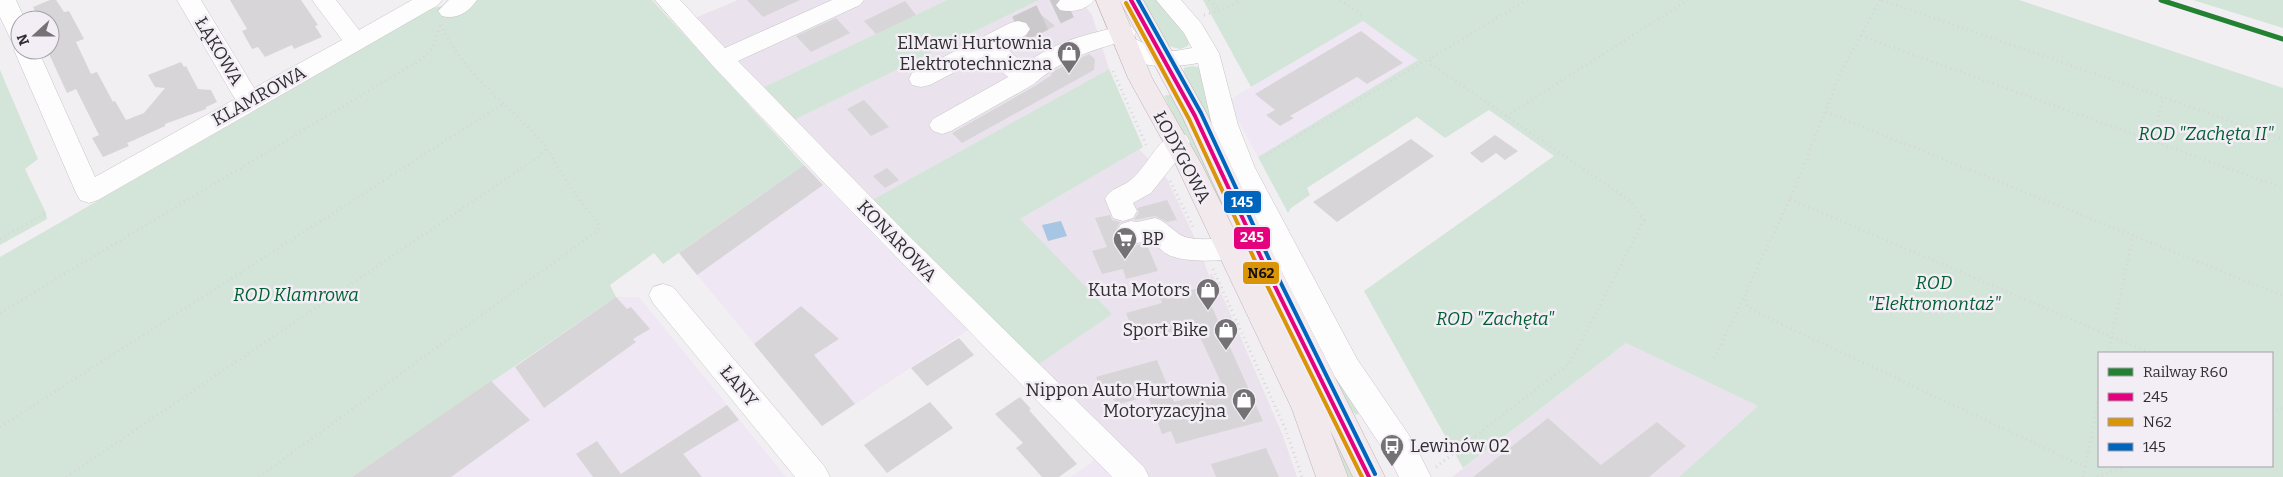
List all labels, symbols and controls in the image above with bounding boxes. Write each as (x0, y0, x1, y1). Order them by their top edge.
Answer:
north arrow (10, 10, 60, 60)
street label: ŁĄKOWA (190, 13, 248, 89)
text: N (13, 31, 33, 48)
place label: ElMawi Hurtownia Elektrotechniczna (897, 32, 1052, 75)
shop icon: ElMawi Hurtownia Elektrotechniczna (1056, 40, 1082, 74)
street label: KLAMROWA (208, 61, 310, 131)
street label: ŁODYGOWA (1148, 107, 1216, 207)
park label: ROD "Zachęta II" (2138, 123, 2274, 145)
line badge: 145 (1223, 190, 1262, 214)
text: 145 (1231, 194, 1253, 211)
street label: KONAROWA (853, 196, 941, 286)
supermarket icon: BP (1112, 226, 1138, 260)
line badge: 245 (1233, 226, 1271, 250)
place label: BP (1142, 228, 1164, 250)
text: 245 (1240, 229, 1264, 246)
line badge: N62 (1242, 261, 1280, 285)
text: N62 (1248, 265, 1275, 282)
park label: ROD "Elektromontaż" (1867, 272, 2001, 315)
shop icon: Kuta Motors (1195, 277, 1221, 311)
place label: Kuta Motors (1088, 279, 1190, 301)
park label: ROD Klamrowa (233, 284, 359, 306)
park label: ROD "Zachęta" (1436, 308, 1554, 330)
shop icon: Sport Bike (1213, 317, 1239, 351)
place label: Sport Bike (1123, 319, 1208, 341)
legend (2098, 352, 2273, 467)
street label: ŁANY (715, 361, 763, 412)
text: Railway R60 (2143, 363, 2228, 381)
place label: Nippon Auto Hurtownia Motoryzacyjna (1026, 379, 1226, 422)
shop icon: Nippon Auto Hurtownia Motoryzacyjna (1231, 387, 1257, 421)
text: 245 (2143, 388, 2168, 406)
text: N62 (2143, 413, 2172, 431)
bus stop icon: Lewinów 02 (1379, 433, 1405, 467)
place label: Lewinów 02 (1410, 435, 1510, 457)
text: 145 (2143, 438, 2166, 456)

